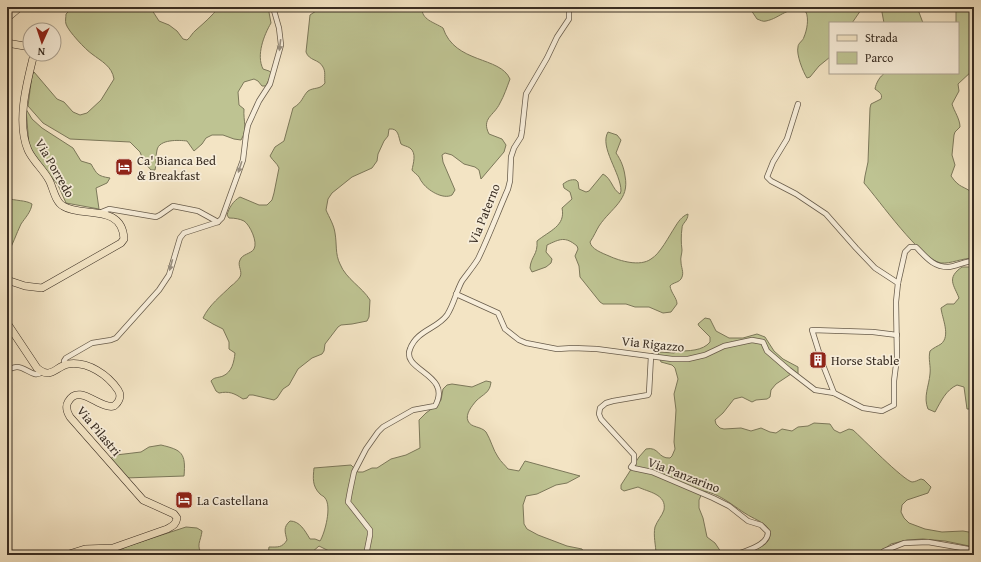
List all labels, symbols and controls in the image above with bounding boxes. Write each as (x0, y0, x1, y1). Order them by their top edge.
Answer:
north arrow (22, 22, 62, 62)
legend (829, 22, 959, 74)
text: Strada (865, 29, 898, 46)
one-way arrow (277, 39, 283, 51)
text: N (37, 44, 46, 60)
text: Parco (865, 49, 893, 66)
street label: Via Porredo (31, 135, 80, 201)
place label: Ca' Bianca Bed & Breakfast (137, 151, 216, 185)
hotel icon: Ca' Bianca Bed & Breakfast (114, 157, 134, 177)
one-way arrow (237, 161, 243, 173)
street label: Via Paterno (463, 180, 505, 247)
one-way arrow (168, 259, 174, 271)
street label: Via Rigazzo (621, 331, 686, 357)
building icon: Horse Stable (808, 350, 828, 370)
place label: Horse Stable (831, 351, 899, 370)
street label: Via Pilastri (72, 402, 126, 460)
street label: Via Panzarino (645, 452, 723, 498)
hotel icon: La Castellana (174, 490, 194, 510)
place label: La Castellana (197, 491, 269, 510)

